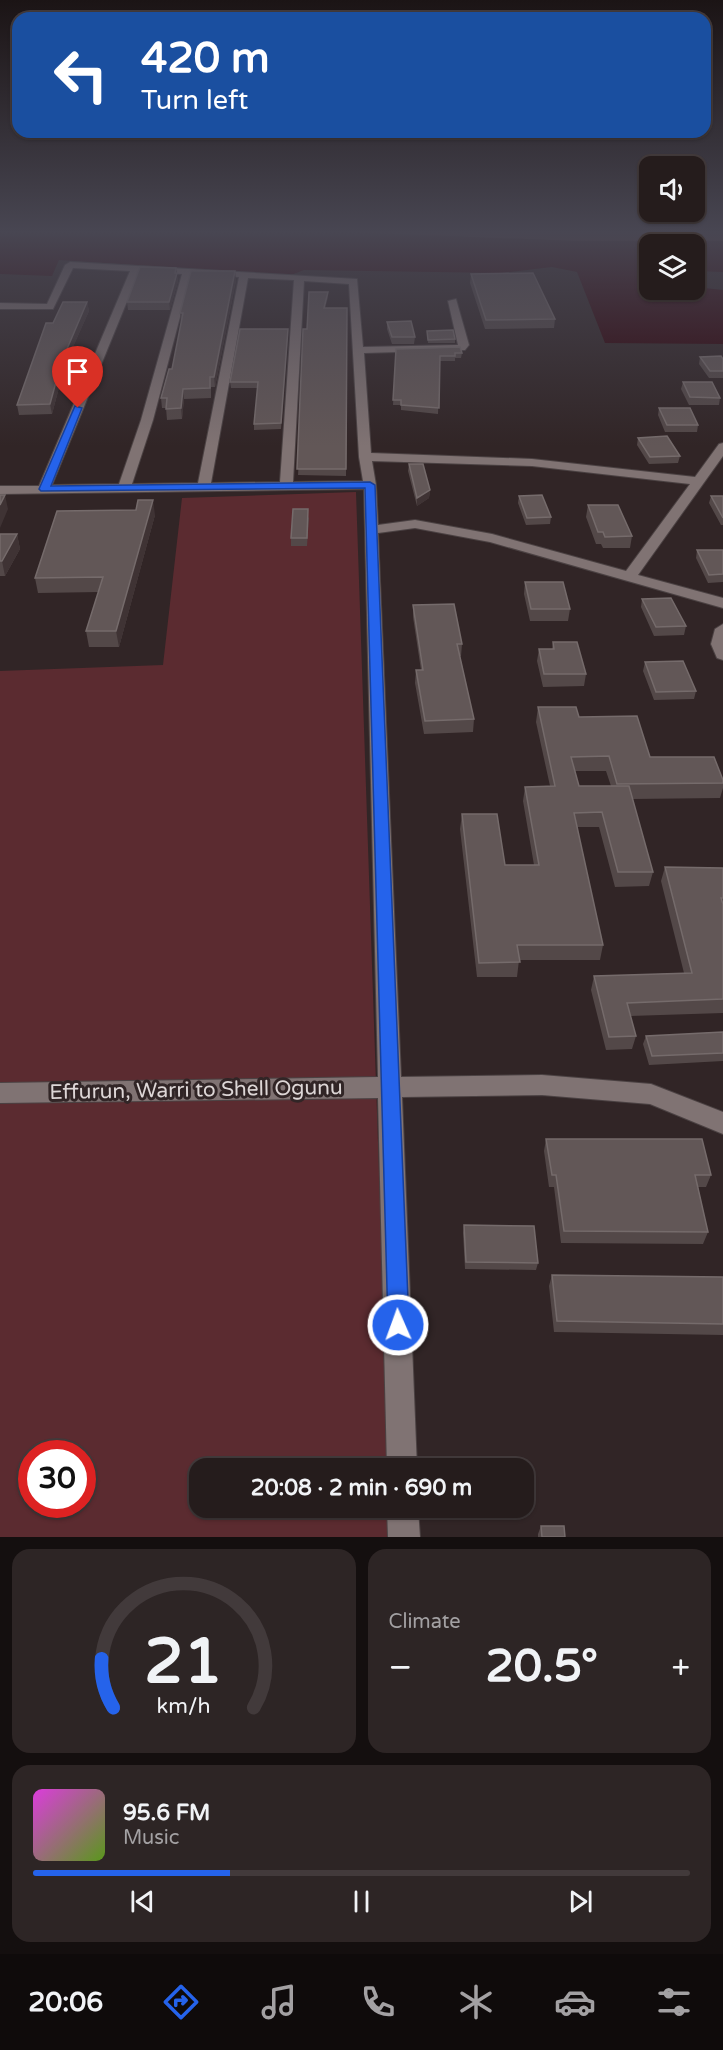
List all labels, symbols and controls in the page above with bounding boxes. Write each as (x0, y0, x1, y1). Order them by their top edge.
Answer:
text: 420 m (141, 33, 270, 84)
icon: left (42, 36, 120, 114)
text: Turn left (141, 84, 248, 117)
map controls (639, 156, 705, 300)
button: sound (639, 156, 705, 222)
button: layers (639, 234, 705, 300)
pin (52, 346, 103, 408)
icon: arrive (61, 355, 94, 388)
street label: Effurun, Warri to Shell Ogunu (49, 1075, 343, 1105)
position arrow (366, 1293, 430, 1357)
speed limit sign: 30 (18, 1440, 96, 1518)
text: 20:08 · 2 min · 690 m (251, 1475, 472, 1501)
text: Climate (389, 1610, 461, 1634)
text: 21 (145, 1625, 223, 1700)
text: 20.5° (485, 1640, 598, 1694)
text: − (389, 1648, 412, 1687)
text: + (671, 1648, 690, 1687)
text: km/h (157, 1693, 211, 1719)
text: 95.6 FM (123, 1800, 210, 1826)
text: Music (123, 1826, 179, 1850)
icon: previous (126, 1885, 159, 1918)
icon: pause (345, 1885, 378, 1918)
icon: next (564, 1885, 597, 1918)
icon: directions (160, 1981, 202, 2023)
icon: music (258, 1981, 300, 2023)
icon: phone (357, 1981, 399, 2023)
icon: climate (455, 1981, 497, 2023)
icon: car (554, 1981, 596, 2023)
icon: filters (653, 1981, 695, 2023)
text: 20:06 (28, 1986, 103, 2019)

